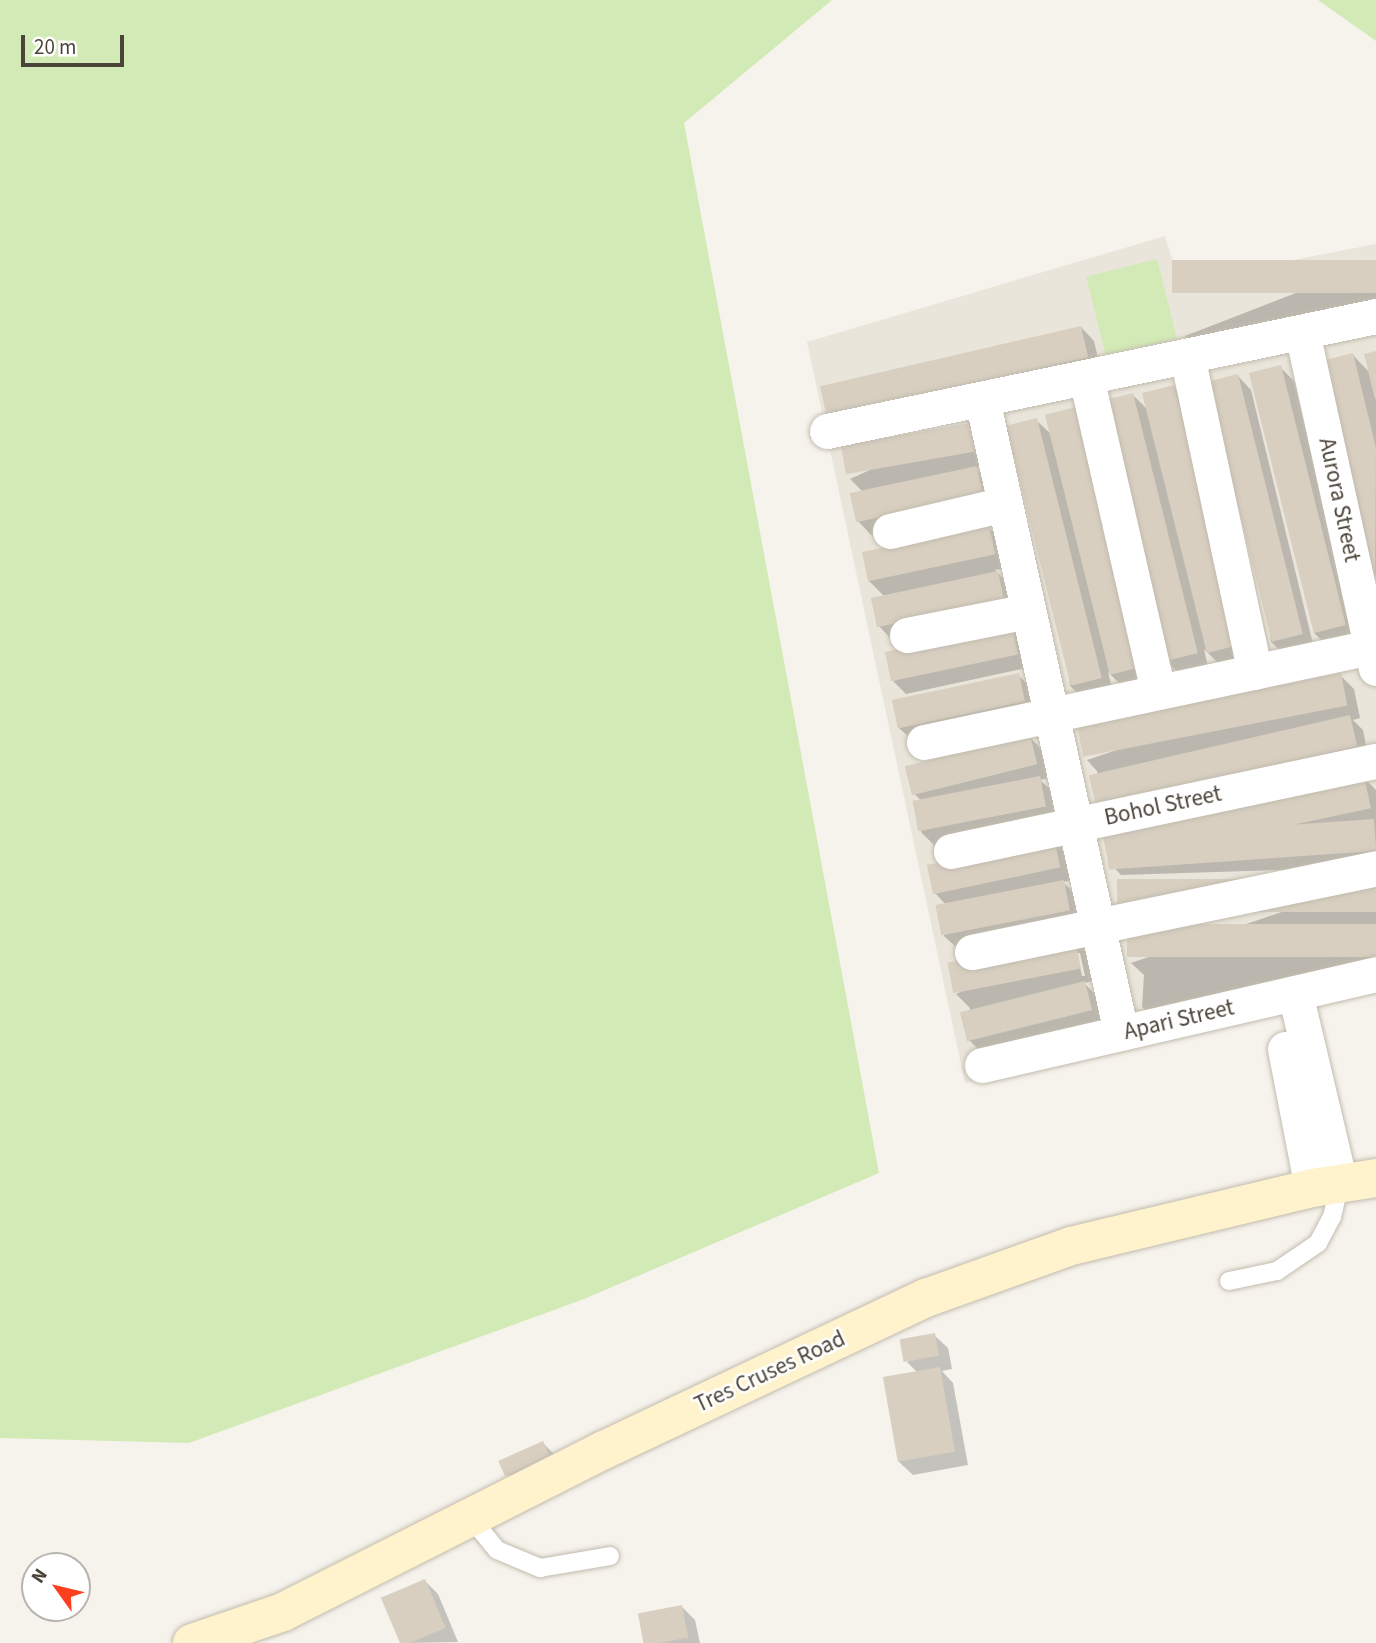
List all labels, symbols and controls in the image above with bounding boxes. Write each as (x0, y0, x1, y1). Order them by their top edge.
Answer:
scale bar (24, 21, 128, 65)
text: 20 m (34, 32, 76, 62)
street label: Aurora Street (1312, 435, 1366, 565)
street label: Bohol Street (1102, 780, 1224, 832)
street label: Apari Street (1121, 994, 1237, 1046)
street label: Tres Cruses Road (690, 1325, 850, 1419)
north arrow (21, 1552, 91, 1622)
text: N (25, 1563, 55, 1589)

